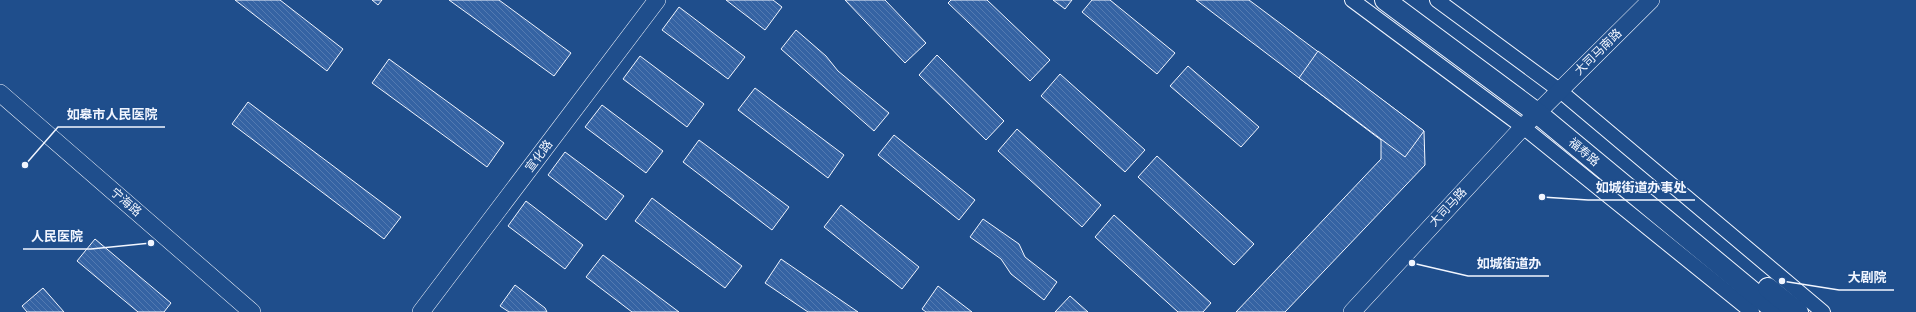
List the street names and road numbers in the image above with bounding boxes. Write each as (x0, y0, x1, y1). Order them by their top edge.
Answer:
street label: 大司马南路 (1572, 26, 1624, 78)
street label: 福寿路 (1566, 135, 1602, 169)
street label: 宣化路 (523, 137, 555, 175)
street label: 宁海路 (108, 185, 144, 219)
street label: 大司马路 (1427, 185, 1469, 229)

